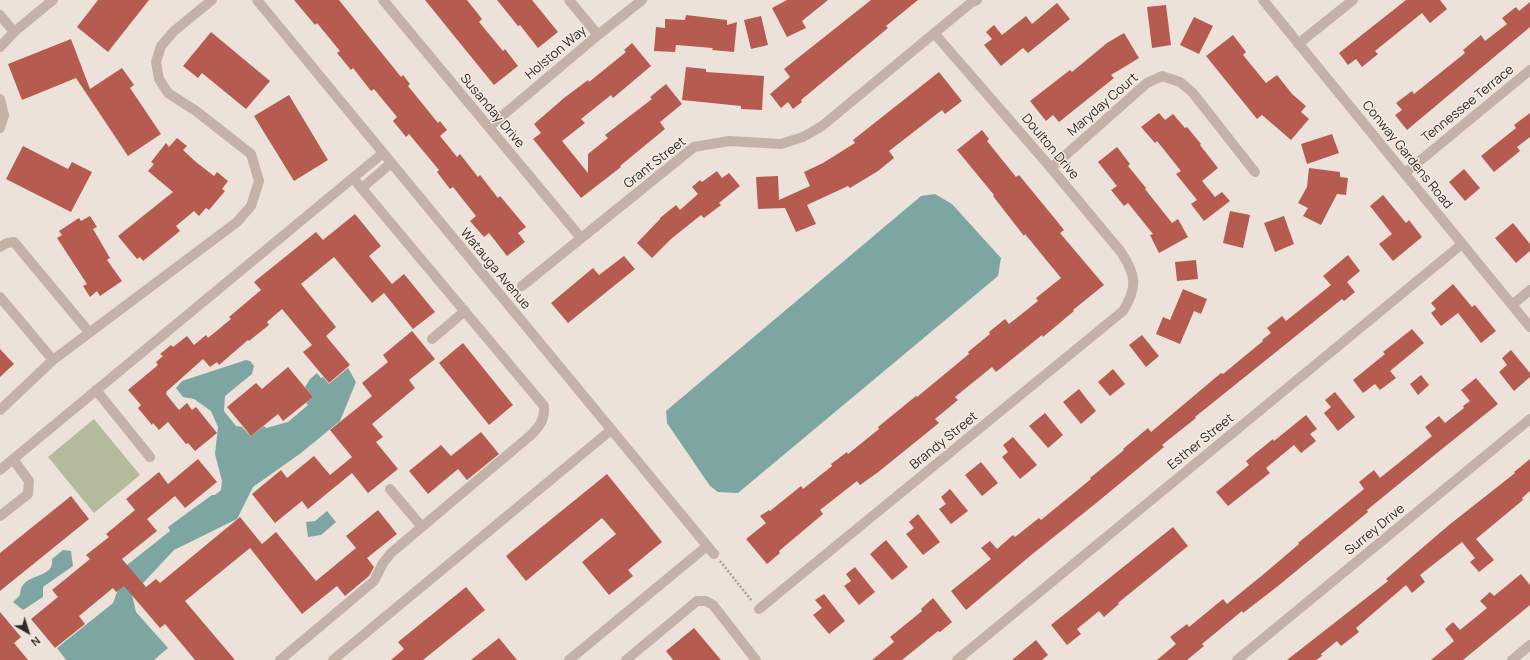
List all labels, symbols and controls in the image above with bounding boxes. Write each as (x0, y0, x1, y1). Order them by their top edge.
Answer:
street label: Holston Way (522, 23, 590, 83)
street label: Tennessee Terrace (1419, 62, 1517, 146)
street label: Maryday Court (1065, 70, 1141, 140)
street label: Susanday Drive (457, 71, 527, 151)
street label: Conway Gardens Road (1359, 98, 1455, 212)
street label: Doulton Drive (1018, 111, 1082, 183)
street label: Grant Street (621, 134, 689, 192)
street label: Watauga Avenue (457, 225, 533, 313)
street label: Brandy Street (907, 409, 981, 473)
street label: Esther Street (1165, 411, 1237, 473)
street label: Surrey Drive (1342, 501, 1408, 559)
north arrow (8, 612, 48, 652)
text: N (28, 633, 44, 650)

